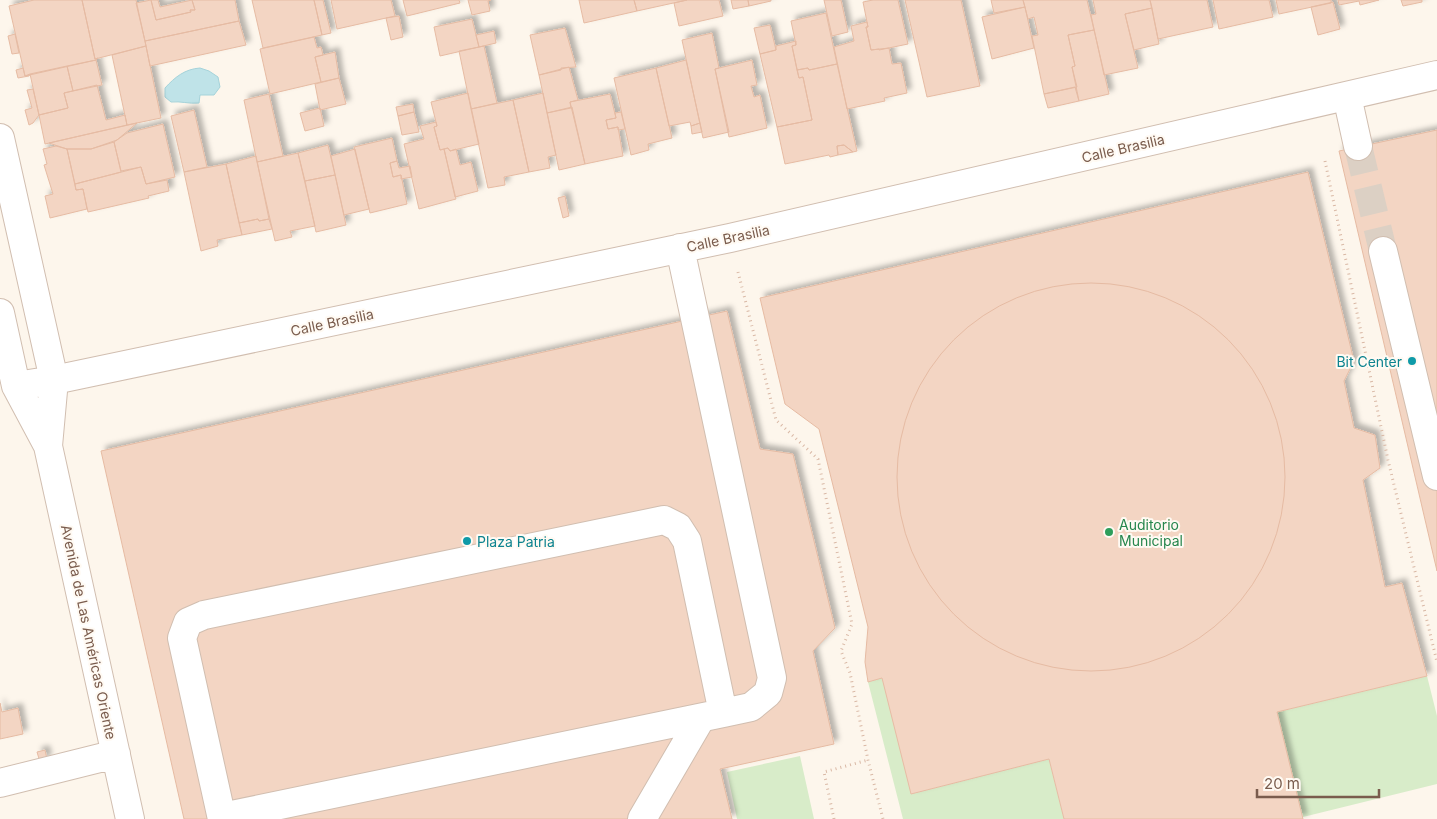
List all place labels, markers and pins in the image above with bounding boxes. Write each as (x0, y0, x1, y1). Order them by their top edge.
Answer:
place label: Bit Center (1336, 353, 1402, 370)
marker: Bit Center (1406, 355, 1418, 367)
place label: Auditorio Municipal (1119, 516, 1183, 549)
marker: Auditorio Municipal (1103, 526, 1115, 538)
place label: Plaza Patria (477, 533, 555, 550)
marker: Plaza Patria (461, 535, 473, 547)

